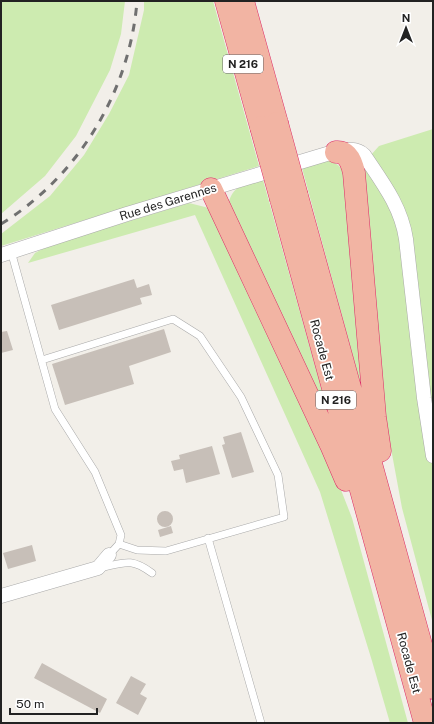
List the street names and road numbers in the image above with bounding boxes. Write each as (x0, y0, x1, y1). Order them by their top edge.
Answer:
road number: N 216 (223, 55, 263, 73)
street label: Rue des Garennes (118, 181, 218, 223)
street label: Rocade Est (307, 318, 337, 382)
road number: N 216 (316, 391, 356, 409)
street label: Rocade Est (394, 631, 424, 695)

